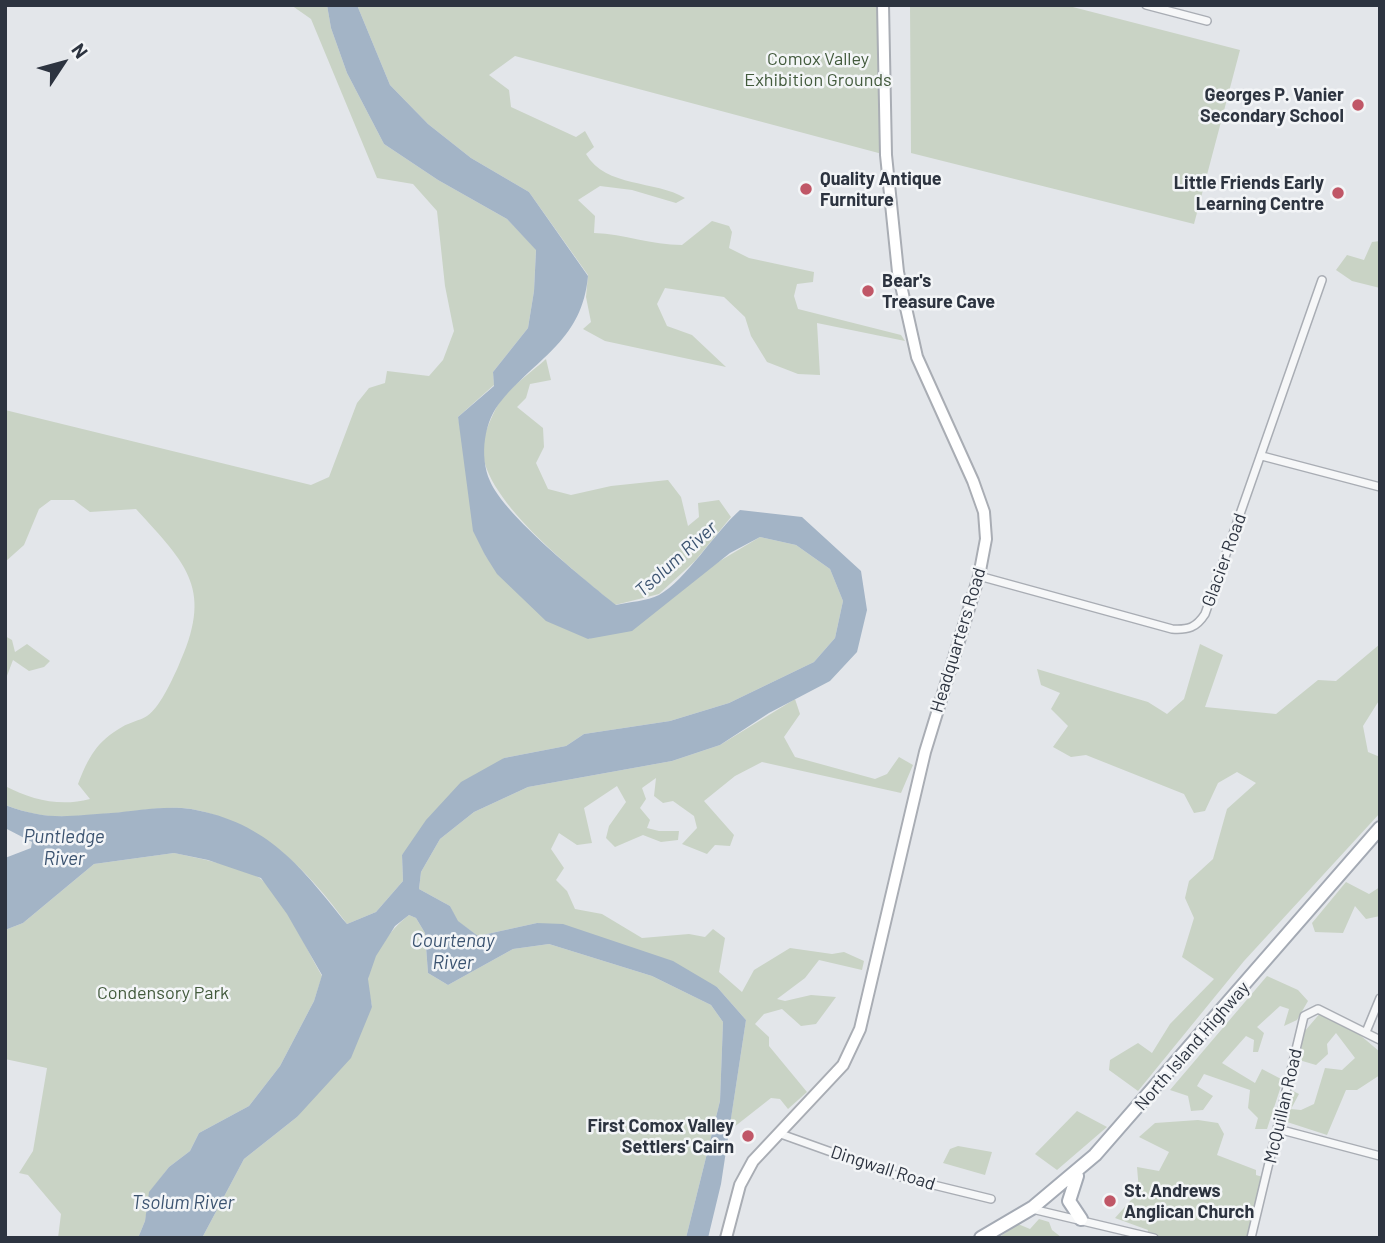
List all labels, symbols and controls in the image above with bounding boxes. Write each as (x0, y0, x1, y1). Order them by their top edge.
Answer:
north arrow (28, 28, 98, 98)
text: N (67, 38, 93, 62)
park label: Comox Valley Exhibition Grounds (744, 48, 892, 90)
place label: Georges P. Vanier Secondary School (1200, 84, 1344, 126)
marker: Georges P. Vanier Secondary School (1350, 97, 1366, 113)
place label: Quality Antique Furniture (820, 168, 942, 210)
place label: Little Friends Early Learning Centre (1174, 172, 1324, 214)
marker: Quality Antique Furniture (798, 181, 814, 197)
marker: Little Friends Early Learning Centre (1330, 185, 1346, 201)
place label: Bear's Treasure Cave (882, 270, 995, 312)
marker: Bear's Treasure Cave (860, 283, 876, 299)
street label: Glacier Road (1197, 510, 1251, 610)
water label: Tsolum River (630, 516, 722, 602)
street label: Headquarters Road (926, 565, 990, 715)
water label: Puntledge River (23, 826, 105, 870)
water label: Courtenay River (412, 930, 494, 974)
street label: North Island Highway (1130, 977, 1254, 1115)
park label: Condensory Park (97, 982, 229, 1004)
street label: McQuillan Road (1259, 1046, 1307, 1166)
place label: First Comox Valley Settlers' Cairn (588, 1115, 734, 1158)
marker: First Comox Valley Settlers' Cairn (740, 1128, 756, 1144)
street label: Dingwall Road (828, 1141, 938, 1195)
place label: St. Andrews Anglican Church (1124, 1180, 1254, 1222)
water label: Tsolum River (132, 1192, 234, 1214)
marker: St. Andrews Anglican Church (1102, 1193, 1118, 1209)

